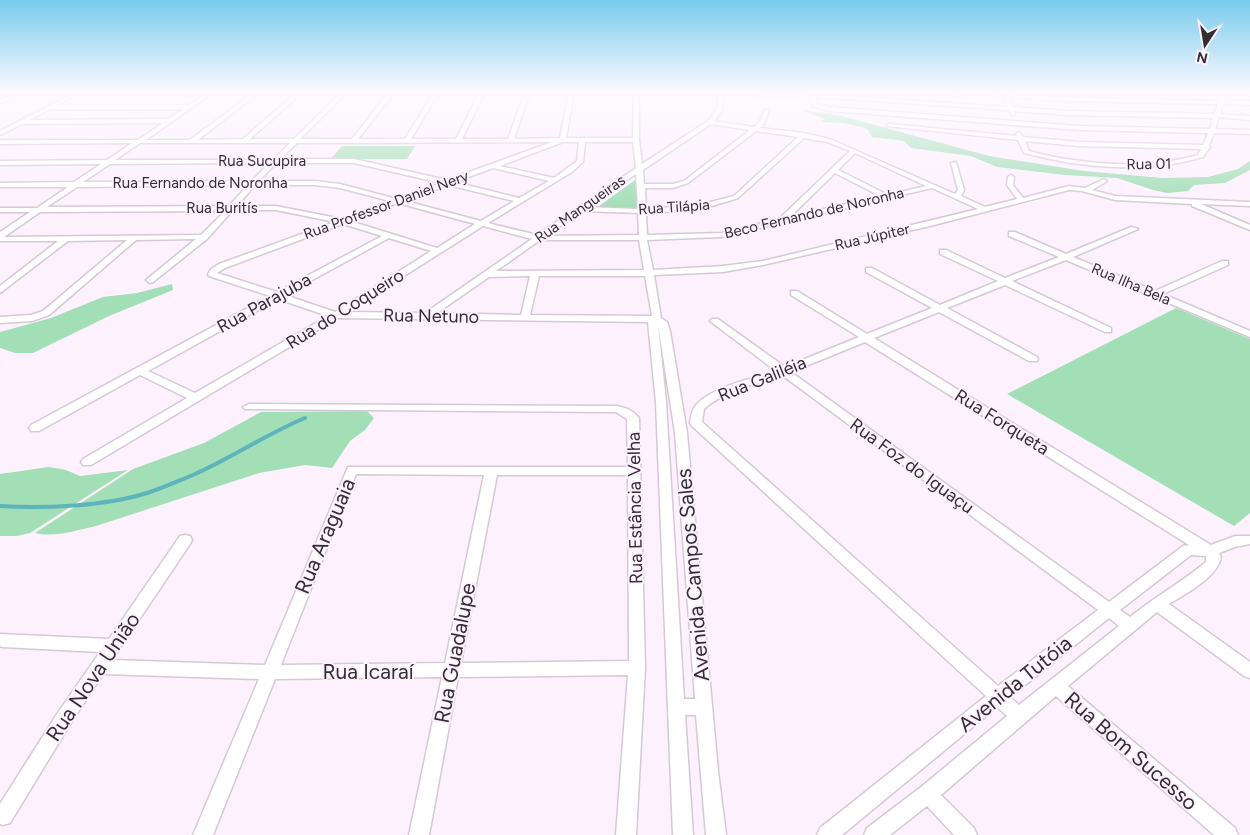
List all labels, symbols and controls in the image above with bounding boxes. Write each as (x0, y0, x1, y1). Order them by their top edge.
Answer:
north arrow (1180, 20, 1230, 70)
text: N (1195, 48, 1209, 67)
street label: Rua Sucupira (218, 152, 306, 170)
street label: Rua 01 (1126, 155, 1172, 173)
street label: Rua Professor Daniel Nery (301, 167, 471, 243)
street label: Rua Mangueiras (531, 171, 629, 247)
street label: Rua Fernando de Noronha (112, 174, 288, 192)
street label: Beco Fernando de Noronha (722, 184, 906, 242)
street label: Rua Tilápia (638, 196, 710, 218)
street label: Rua Buritís (186, 199, 258, 217)
street label: Rua Júpiter (833, 220, 911, 254)
street label: Rua Ilha Bela (1089, 259, 1173, 309)
street label: Rua do Coqueiro (282, 264, 408, 354)
street label: Rua Parajuba (213, 268, 315, 338)
street label: Rua Netuno (383, 304, 479, 328)
street label: Rua Galiléia (715, 351, 809, 407)
street label: Rua Forqueta (951, 384, 1053, 460)
street label: Rua Foz do Iguaçu (846, 414, 978, 518)
street label: Rua Estância Velha (623, 432, 647, 584)
street label: Avenida Campos Sales (671, 468, 714, 683)
street label: Rua Araguaia (289, 474, 360, 597)
street label: Rua Guadalupe (429, 581, 480, 725)
street label: Rua Nova União (40, 608, 145, 746)
street label: Avenida Tutóia (953, 630, 1077, 737)
street label: Rua Icaraí (322, 659, 415, 684)
street label: Rua Bom Sucesso (1060, 686, 1203, 815)

